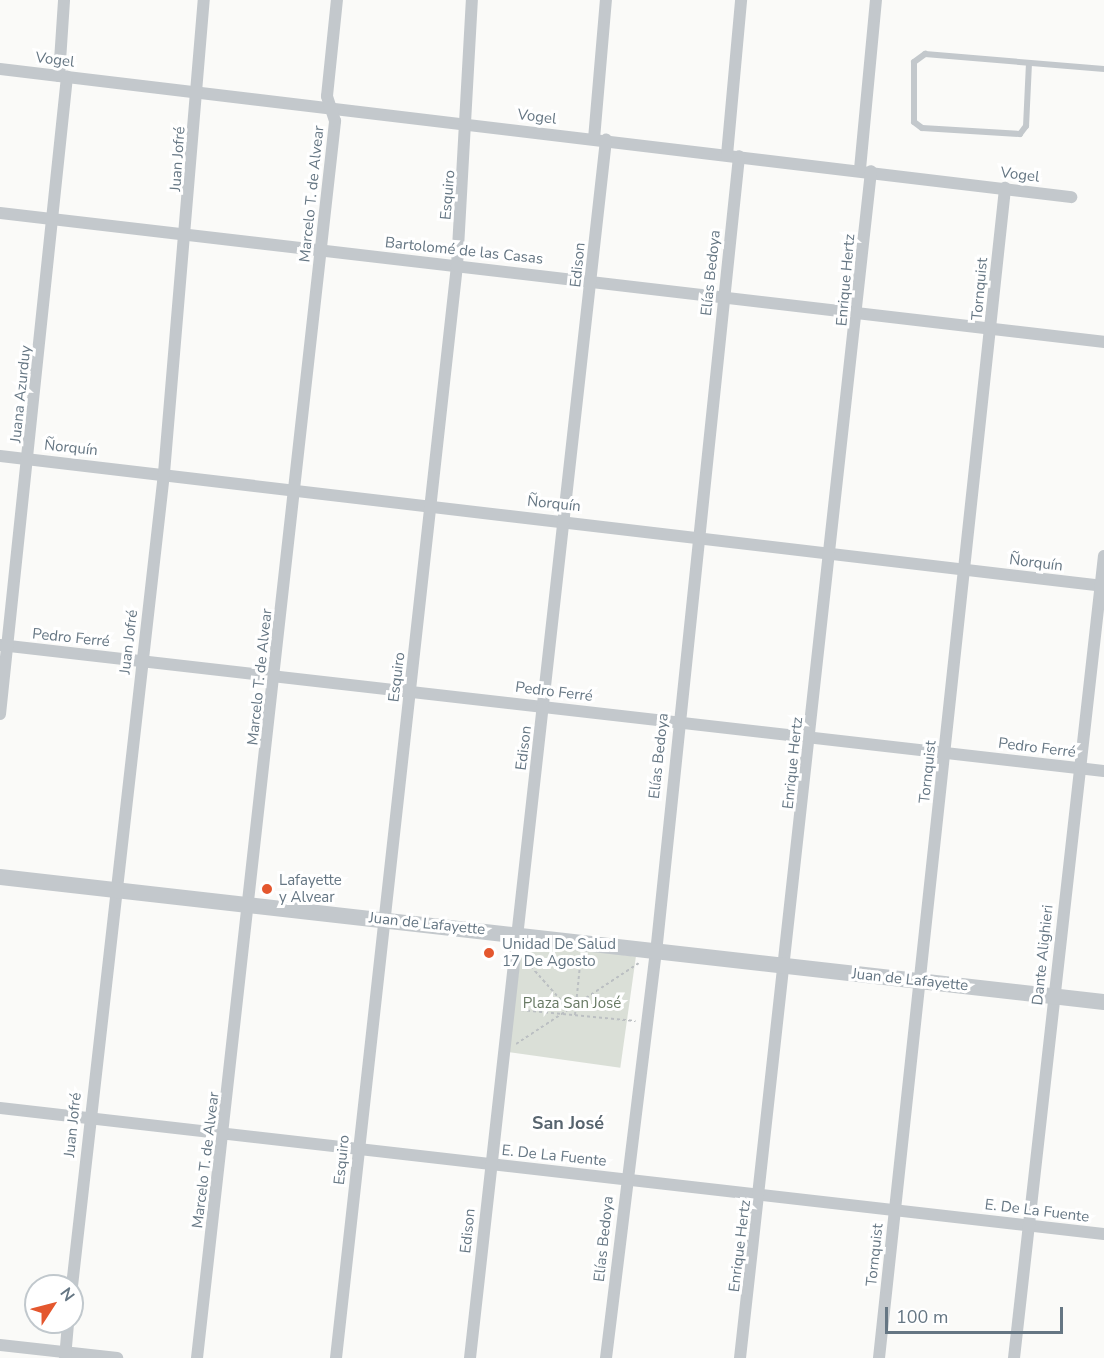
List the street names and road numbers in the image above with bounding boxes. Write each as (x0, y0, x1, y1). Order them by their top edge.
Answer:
street label: Vogel (35, 49, 75, 71)
street label: Vogel (517, 106, 557, 128)
street label: Marcelo T. de Alvear (296, 125, 328, 263)
street label: Juan Jofré (167, 126, 189, 192)
street label: Vogel (1000, 164, 1040, 186)
street label: Esquiro (437, 169, 459, 221)
street label: Elías Bedoya (698, 229, 724, 317)
street label: Enrique Hertz (833, 233, 859, 327)
street label: Bartolomé de las Casas (384, 234, 544, 268)
street label: Edison (567, 242, 589, 288)
street label: Tornquist (968, 257, 992, 321)
street label: Juana Azurduy (7, 344, 35, 444)
street label: Ñorquín (43, 436, 99, 460)
street label: Ñorquín (526, 492, 582, 516)
street label: Ñorquín (1008, 551, 1064, 575)
street label: Marcelo T. de Alvear (244, 608, 276, 746)
street label: Juan Jofré (116, 609, 142, 675)
street label: Pedro Ferré (31, 625, 111, 651)
street label: Esquiro (385, 651, 409, 703)
street label: Pedro Ferré (514, 678, 594, 706)
street label: Elías Bedoya (646, 712, 672, 800)
street label: Enrique Hertz (779, 716, 807, 810)
street label: Edison (512, 725, 536, 771)
street label: Pedro Ferré (997, 734, 1077, 762)
street label: Tornquist (916, 740, 940, 804)
street label: Dante Alighieri (1029, 904, 1057, 1006)
street label: Juan de Lafayette (368, 909, 486, 939)
street label: Juan de Lafayette (851, 965, 969, 995)
street label: Marcelo T. de Alvear (189, 1091, 223, 1229)
street label: Juan Jofré (61, 1092, 85, 1158)
street label: Esquiro (330, 1134, 354, 1186)
street label: E. De La Fuente (501, 1142, 607, 1170)
street label: Elías Bedoya (591, 1195, 617, 1283)
street label: E. De La Fuente (984, 1196, 1090, 1226)
street label: Enrique Hertz (725, 1199, 755, 1293)
street label: Edison (457, 1208, 479, 1254)
street label: Tornquist (863, 1223, 887, 1287)

